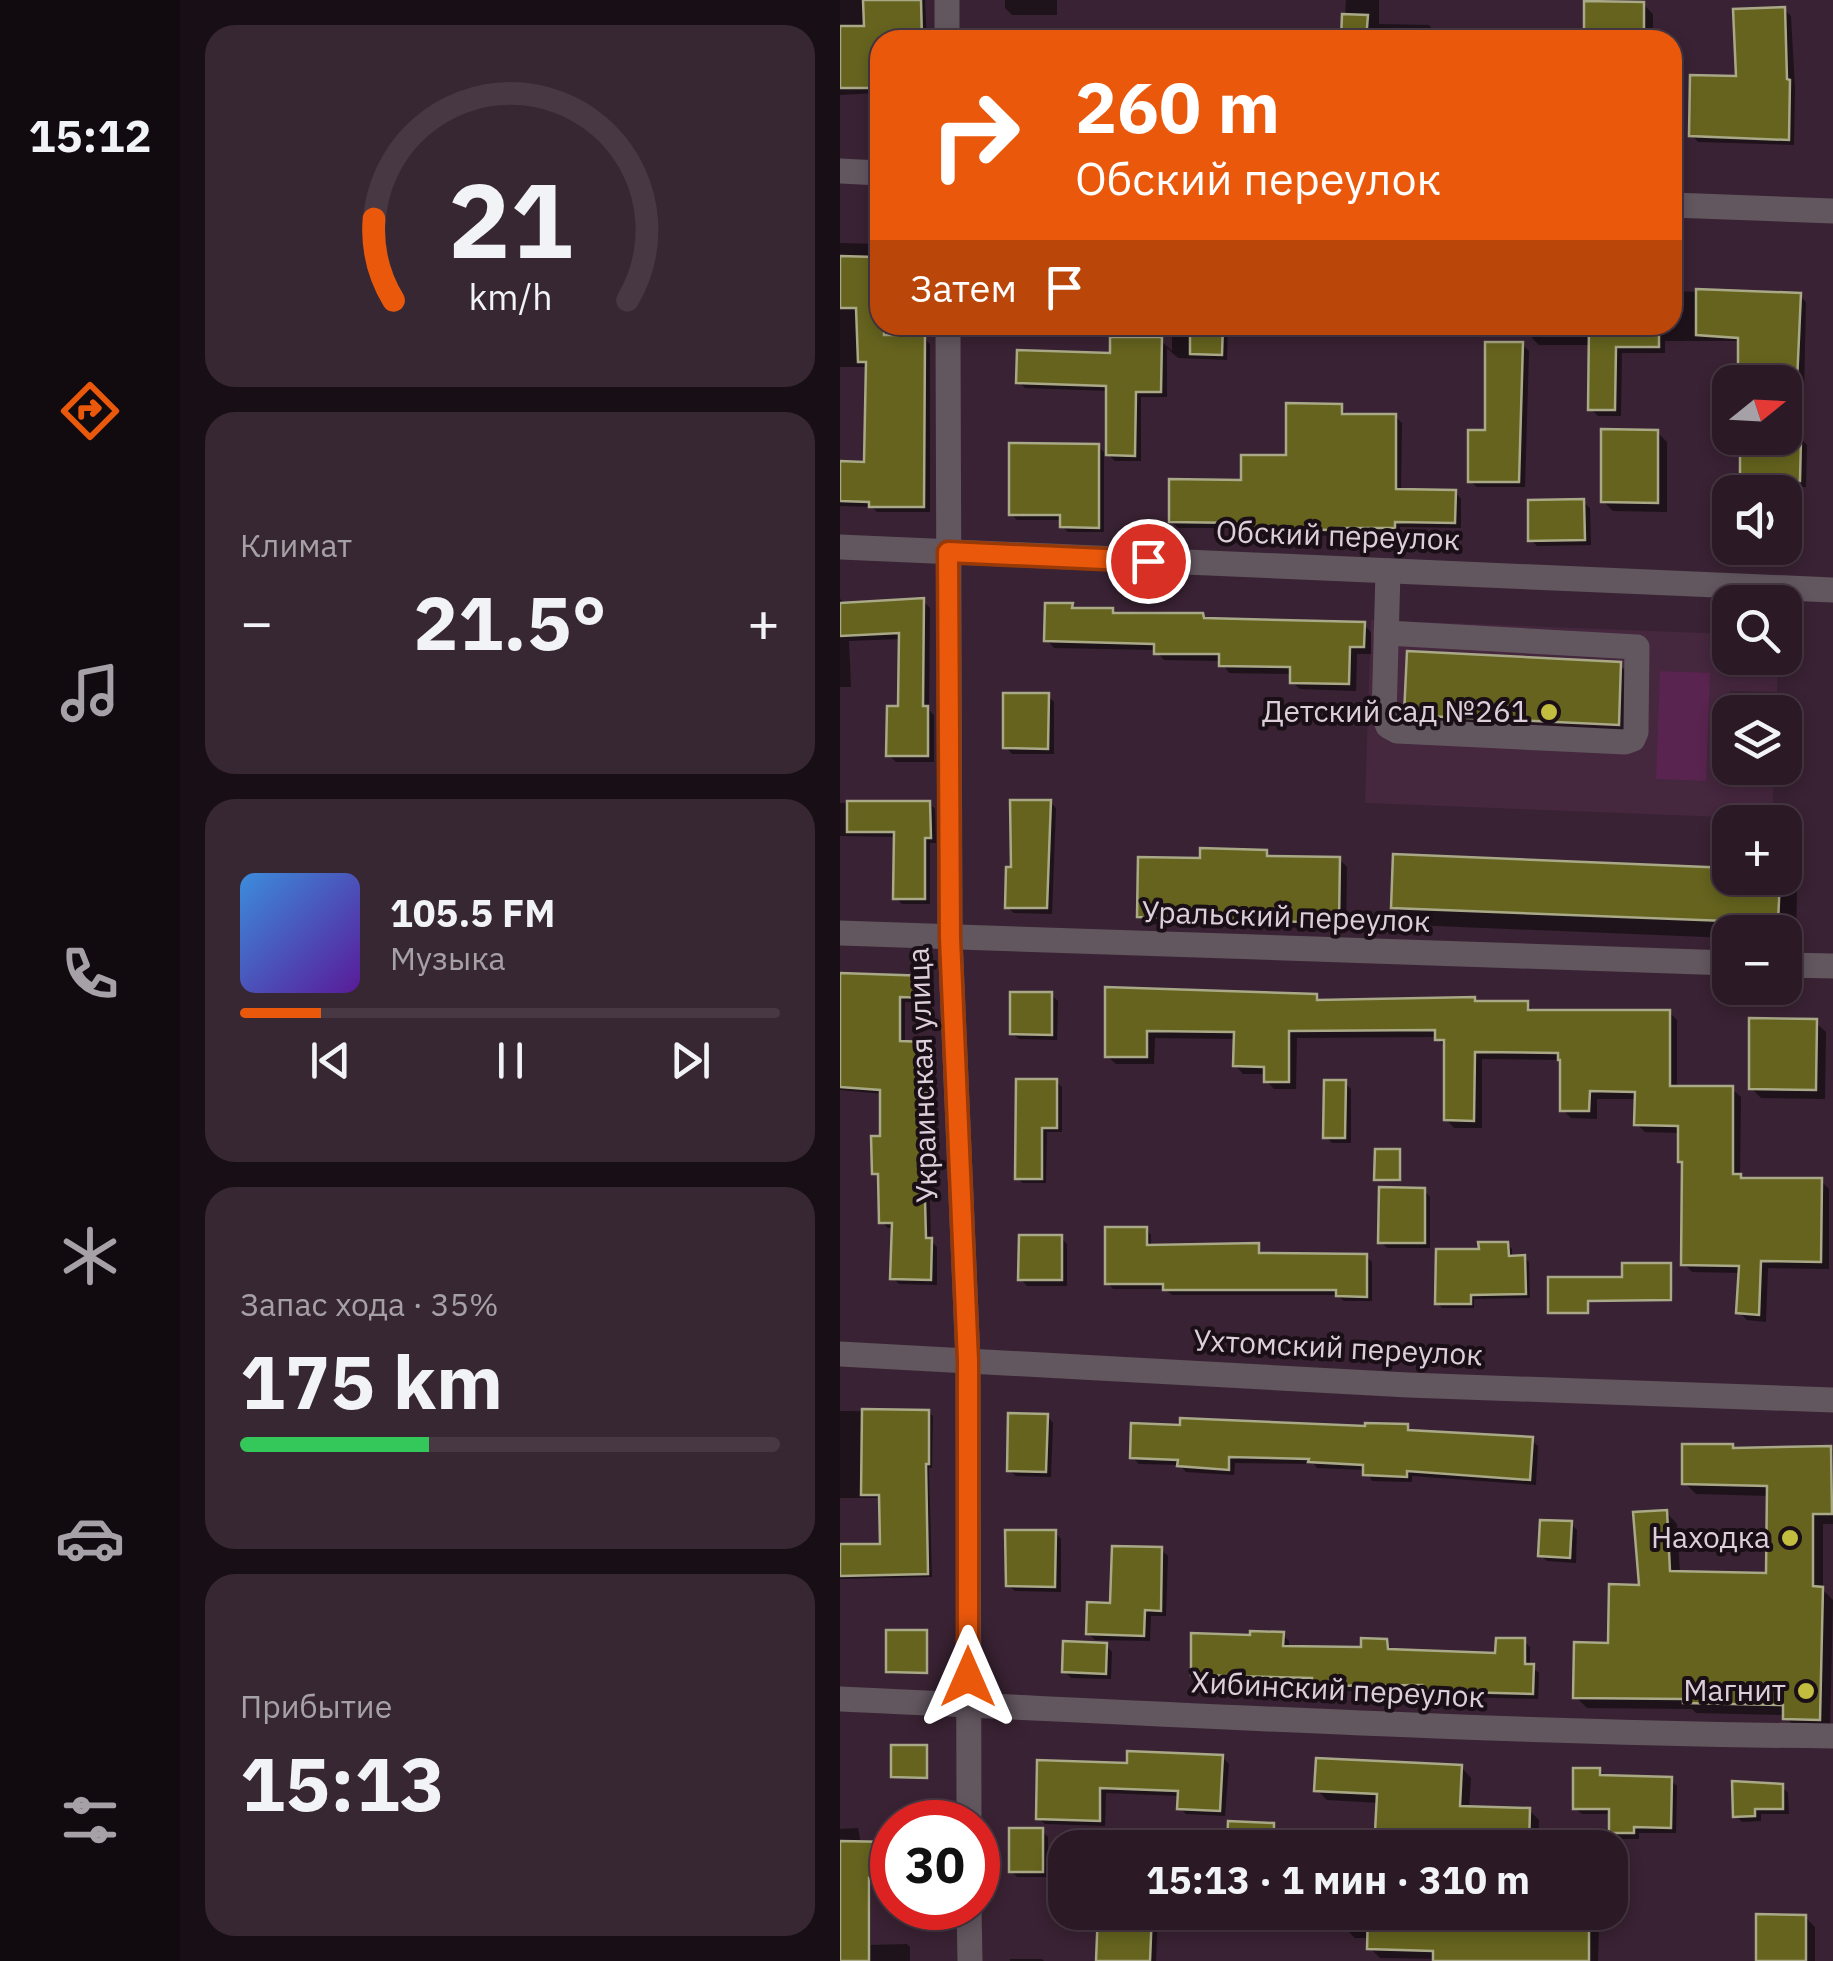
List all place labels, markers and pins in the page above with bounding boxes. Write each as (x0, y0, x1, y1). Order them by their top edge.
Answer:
pin (1106, 519, 1191, 604)
place label: Детский сад №261 (1262, 691, 1529, 730)
marker: Детский сад №261 (1538, 701, 1560, 723)
place label: Находка (1651, 1517, 1770, 1556)
marker: Находка (1779, 1527, 1801, 1549)
place label: Магнит (1683, 1670, 1786, 1709)
marker: Магнит (1795, 1680, 1817, 1702)

